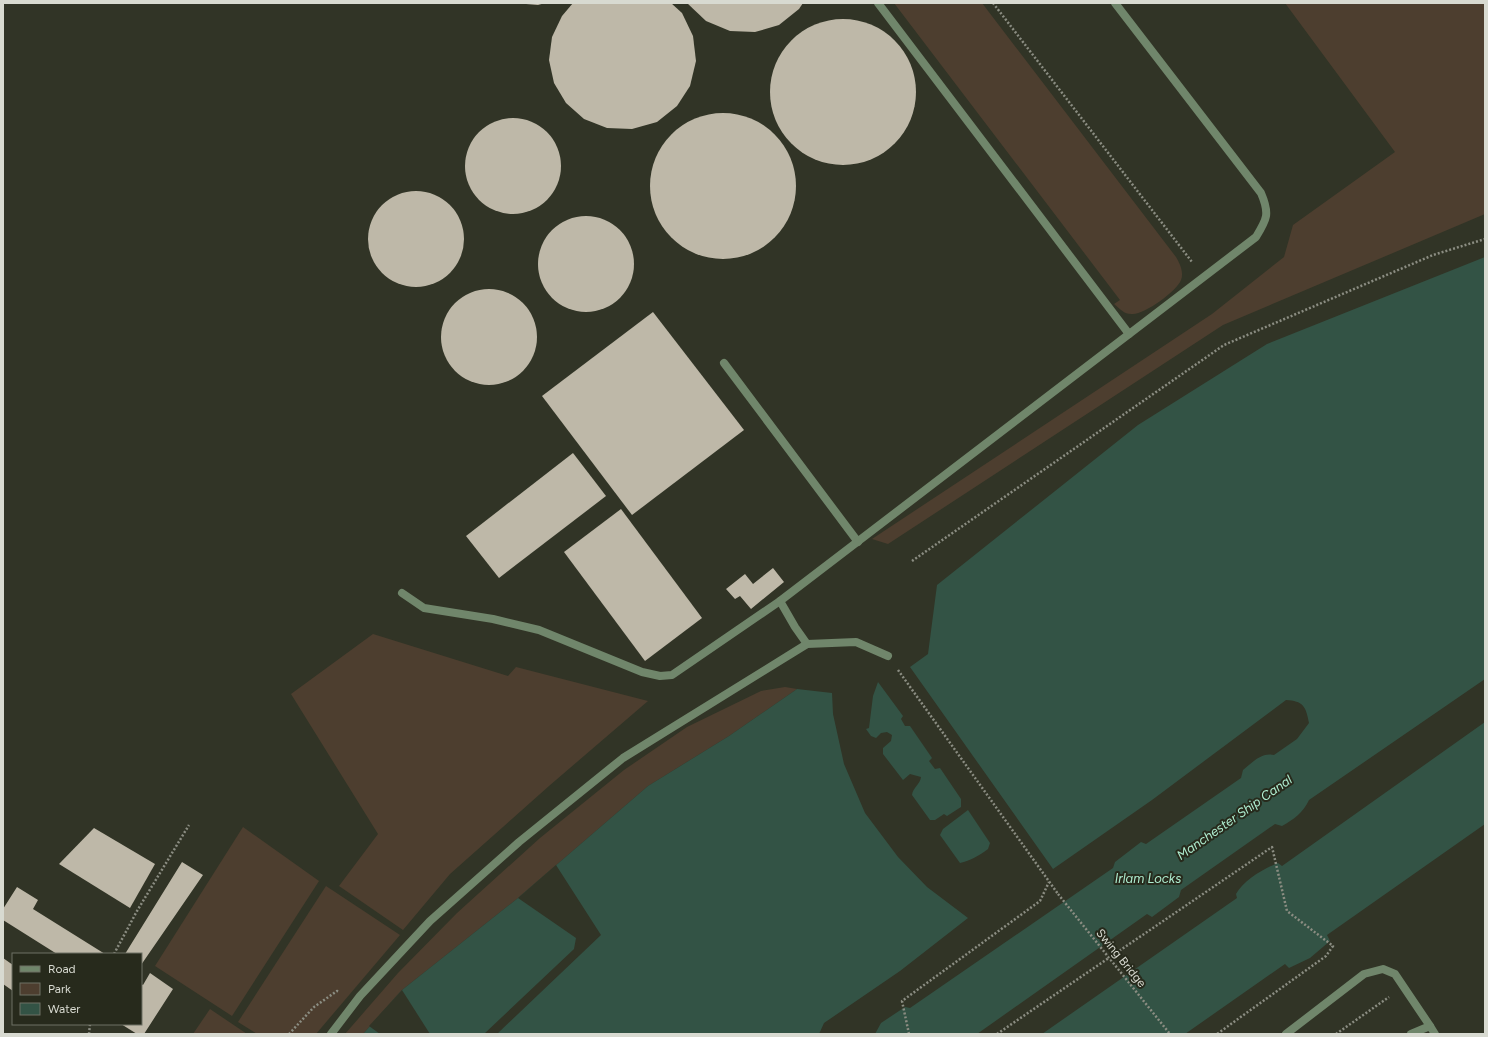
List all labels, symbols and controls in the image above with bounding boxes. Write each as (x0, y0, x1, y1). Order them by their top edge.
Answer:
water label: Manchester Ship Canal (1174, 772, 1295, 863)
water label: Irlam Locks (1115, 871, 1181, 886)
street label: Swing Bridge (1093, 926, 1149, 990)
legend (12, 953, 142, 1025)
text: Road (48, 962, 76, 976)
text: Park (48, 982, 71, 996)
text: Water (48, 1002, 80, 1016)

